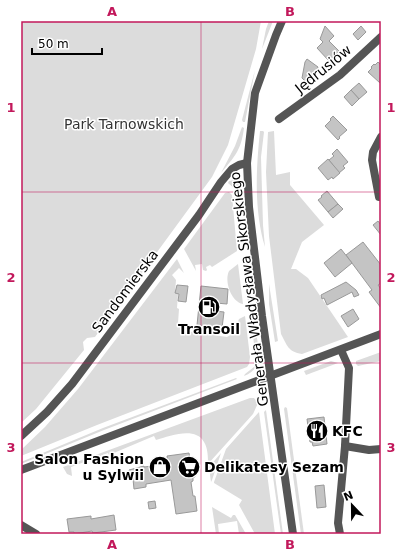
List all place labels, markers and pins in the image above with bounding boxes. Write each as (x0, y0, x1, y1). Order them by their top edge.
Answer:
fuel station icon: Transoil (196, 294, 222, 320)
place label: Transoil (178, 321, 240, 337)
restaurant icon: KFC (304, 418, 330, 444)
place label: KFC (332, 423, 363, 439)
place label: Salon Fashion u Sylwii (34, 451, 144, 483)
shop icon: Salon Fashion u Sylwii (147, 454, 173, 480)
supermarket icon: Delikatesy Sezam (176, 454, 202, 480)
place label: Delikatesy Sezam (204, 459, 344, 475)

